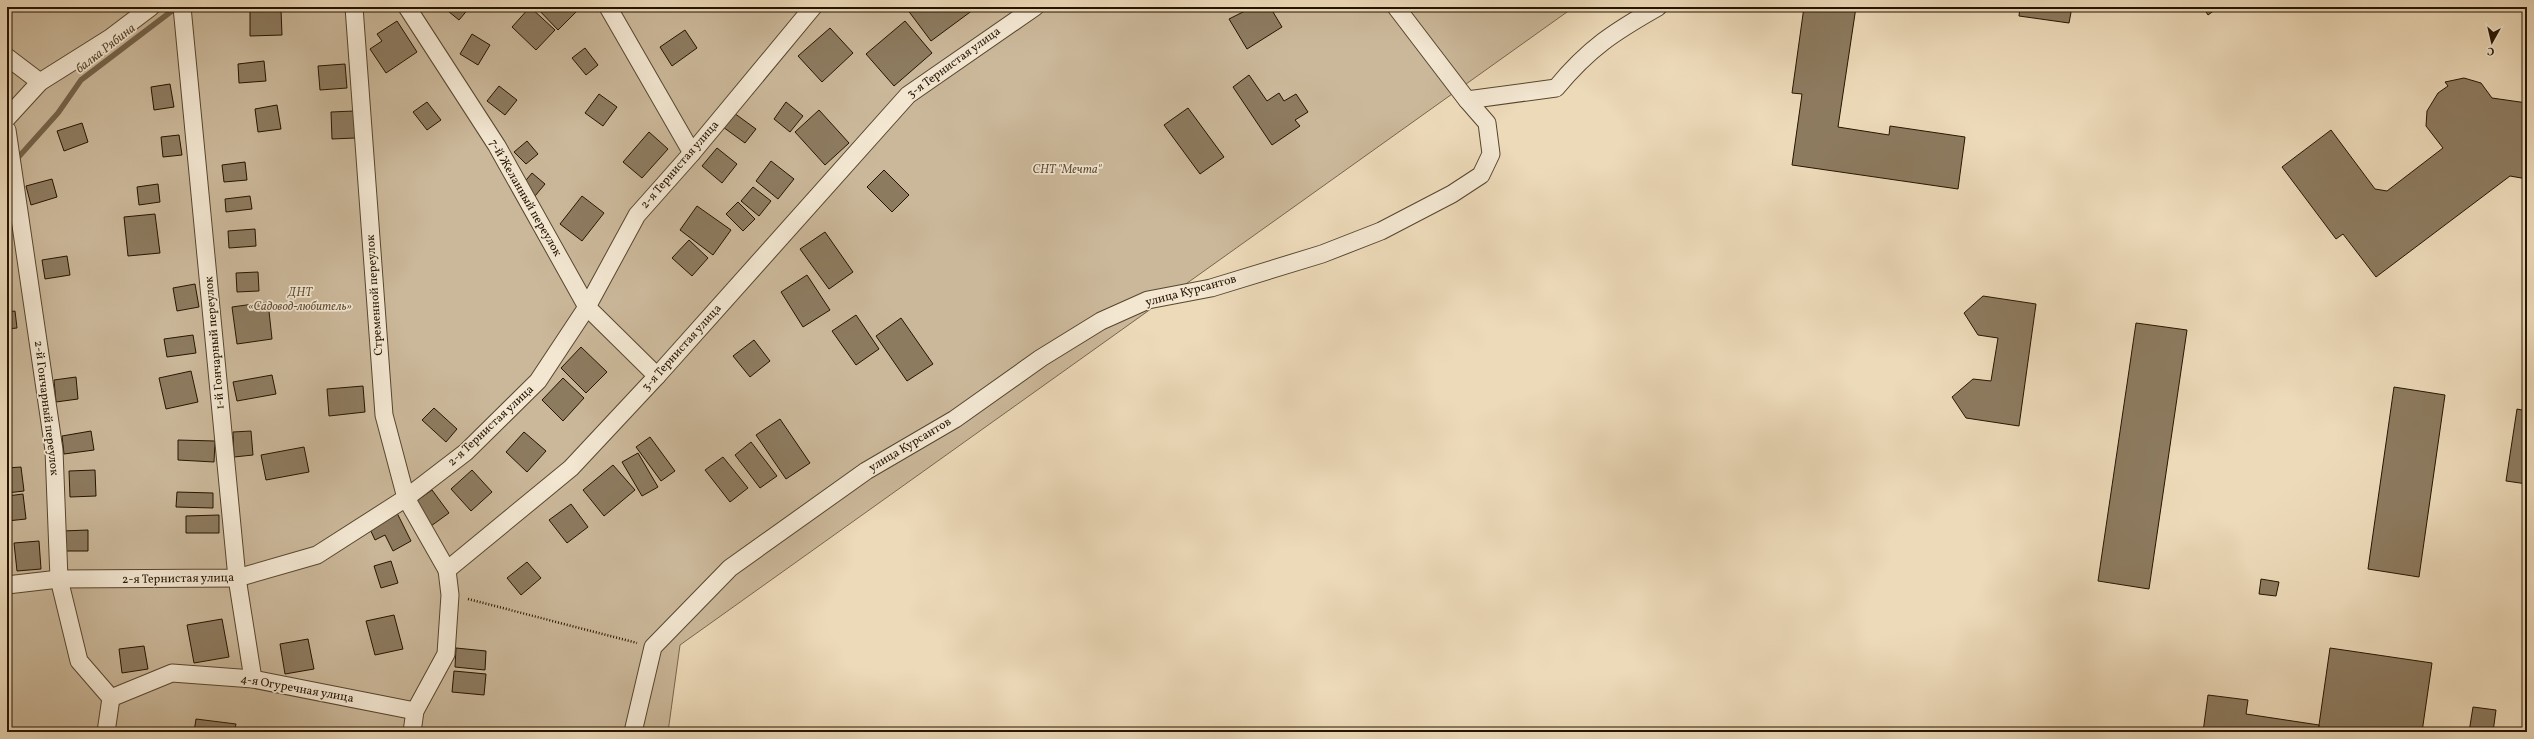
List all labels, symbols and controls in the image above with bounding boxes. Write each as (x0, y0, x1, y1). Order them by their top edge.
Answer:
water label: балка Рябина (72, 20, 140, 78)
north arrow (2472, 22, 2512, 62)
street label: 3-я Тернистая улица (904, 24, 1004, 102)
text: С (2486, 42, 2495, 58)
street label: 2-я Тернистая улица (637, 117, 723, 213)
street label: 7-й Желанный переулок (485, 136, 565, 260)
park label: СНТ "Мечта" (1032, 162, 1103, 178)
street label: Стременной переулок (363, 233, 387, 356)
street label: улица Курсантов (1144, 271, 1238, 311)
street label: 1-й Гончарный переулок (201, 275, 229, 410)
park label: ДНТ «Садовод-любитель» (248, 285, 352, 315)
street label: 3-я Тернистая улица (639, 301, 725, 395)
street label: 2-й Гончарный переулок (30, 340, 62, 477)
street label: 2-я Тернистая улица (444, 382, 538, 470)
street label: улица Курсантов (866, 414, 954, 476)
street label: 2-я Тернистая улица (122, 570, 234, 588)
street label: 4-я Огуречная улица (239, 671, 355, 707)

